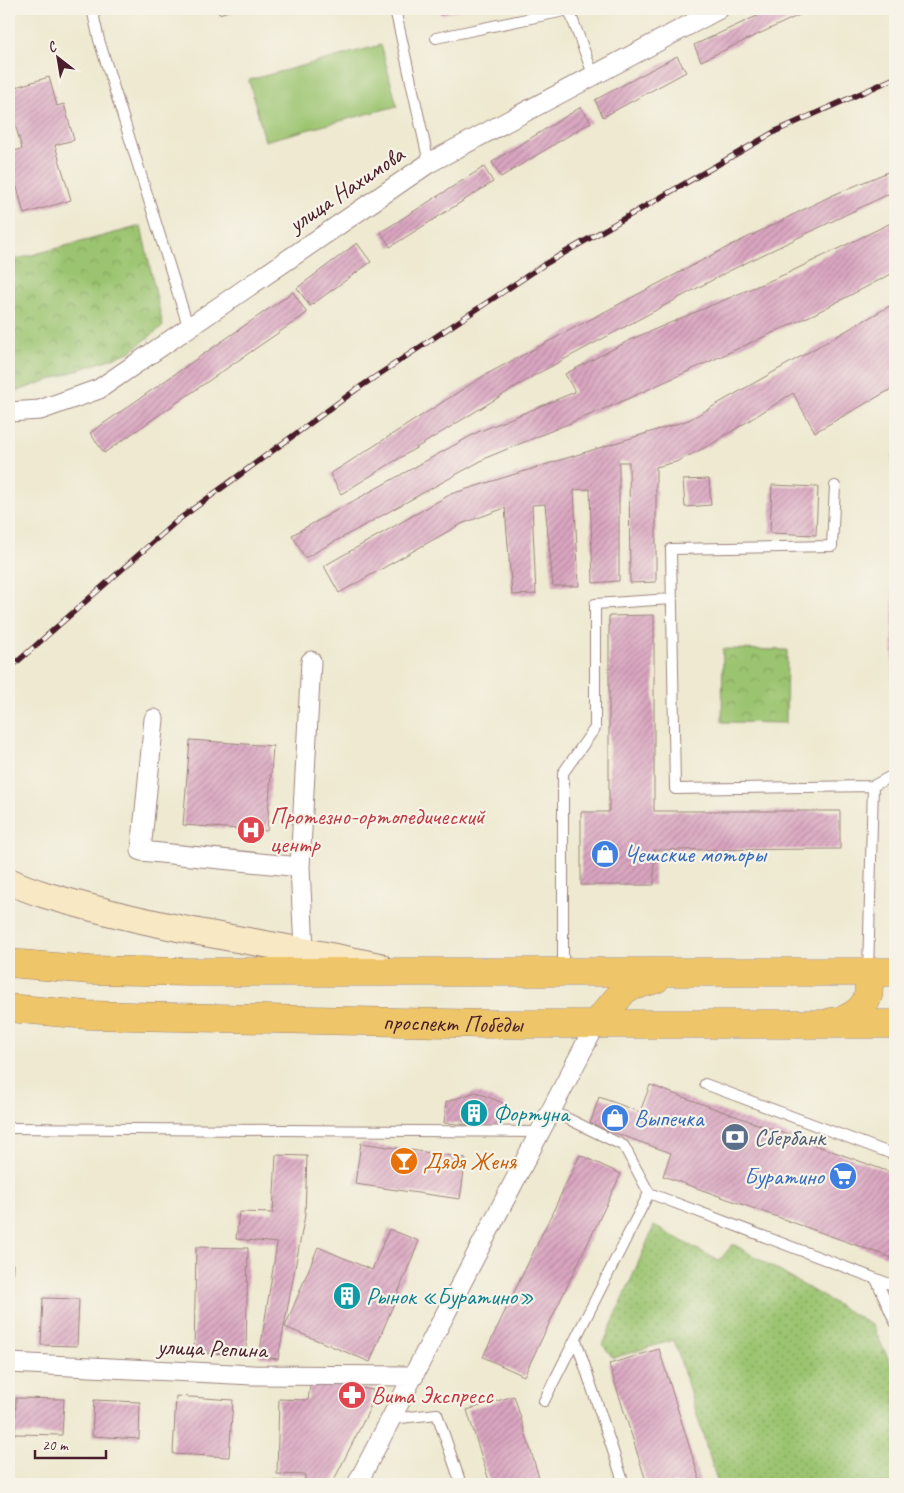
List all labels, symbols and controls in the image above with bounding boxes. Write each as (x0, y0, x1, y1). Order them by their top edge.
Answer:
north arrow (32, 32, 82, 82)
text: С (44, 37, 61, 56)
street label: улица Нахимова (281, 138, 411, 240)
place label: Протезно-ортопедический центр (270, 801, 486, 859)
hospital icon: Протезно-ортопедический центр (236, 815, 266, 845)
shop icon: Чешские моторы (590, 839, 620, 869)
place label: Чешские моторы (624, 839, 768, 869)
street label: проспект Победы (382, 1007, 525, 1039)
building icon: Фортуна (459, 1098, 489, 1128)
place label: Фортуна (493, 1098, 571, 1128)
shop icon: Выпечка (600, 1103, 630, 1133)
place label: Выпечка (634, 1103, 705, 1133)
bank icon: Сбербанк (720, 1122, 750, 1152)
place label: Сбербанк (754, 1122, 827, 1152)
bar icon: Дядя Женя (389, 1146, 419, 1176)
place label: Дядя Женя (423, 1146, 518, 1176)
place label: Буратино (744, 1161, 826, 1191)
supermarket icon: Буратино (828, 1161, 858, 1191)
building icon: Рынок «Буратино» (332, 1281, 362, 1311)
place label: Рынок «Буратино» (366, 1281, 534, 1311)
street label: улица Репина (155, 1331, 269, 1365)
pharmacy icon: Вита Экспресс (337, 1380, 367, 1410)
place label: Вита Экспресс (371, 1380, 494, 1410)
scale bar (35, 1428, 106, 1460)
text: 20 m (42, 1436, 69, 1455)

